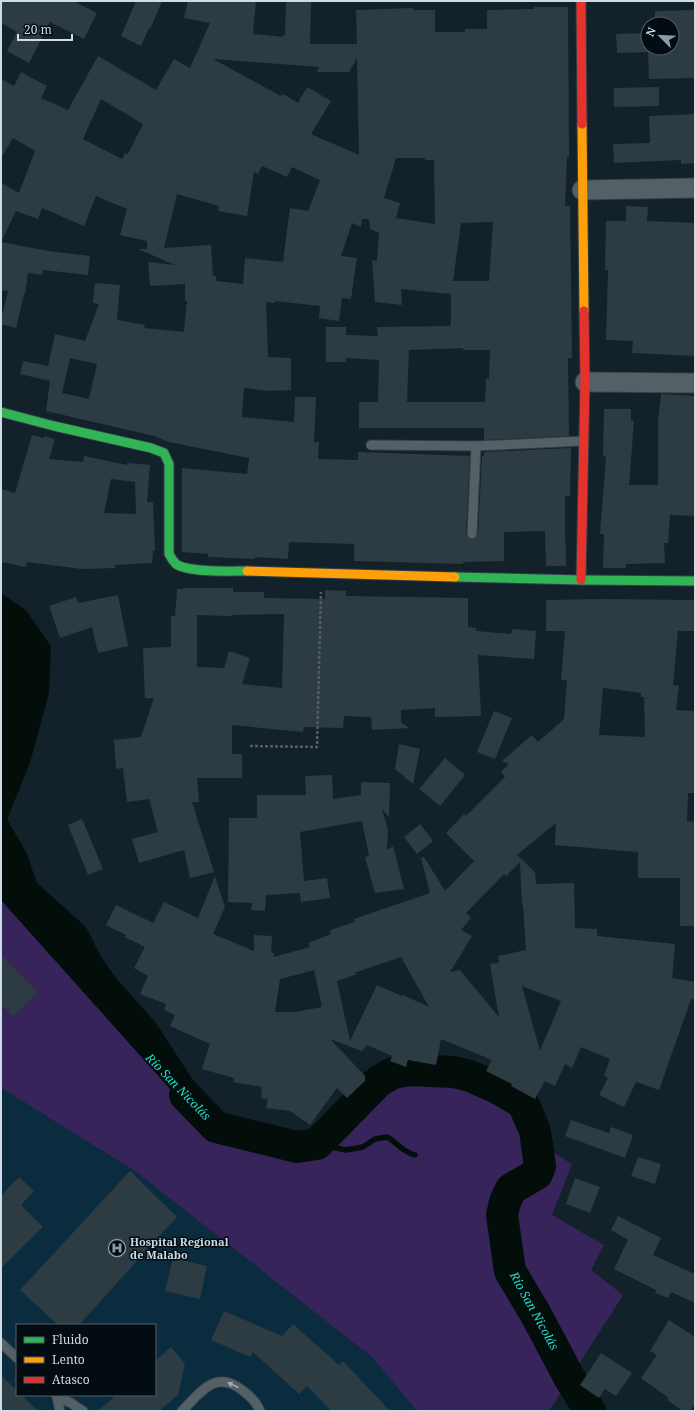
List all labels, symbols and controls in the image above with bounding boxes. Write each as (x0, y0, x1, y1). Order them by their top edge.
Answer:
scale bar (18, 16, 72, 42)
north arrow (640, 16, 680, 56)
text: 20 m (24, 21, 52, 38)
text: N (642, 24, 659, 39)
water label: Río San Nicolás (141, 1049, 215, 1124)
place label: Hospital Regional de Malabo (130, 1234, 229, 1262)
hospital icon: Hospital Regional de Malabo (107, 1238, 127, 1258)
water label: Río San Nicolás (505, 1268, 563, 1353)
legend (16, 1324, 156, 1396)
text: Fluido (52, 1331, 89, 1348)
text: Lento (52, 1351, 85, 1368)
text: Atasco (52, 1371, 90, 1388)
one-way arrow (227, 1382, 238, 1388)

